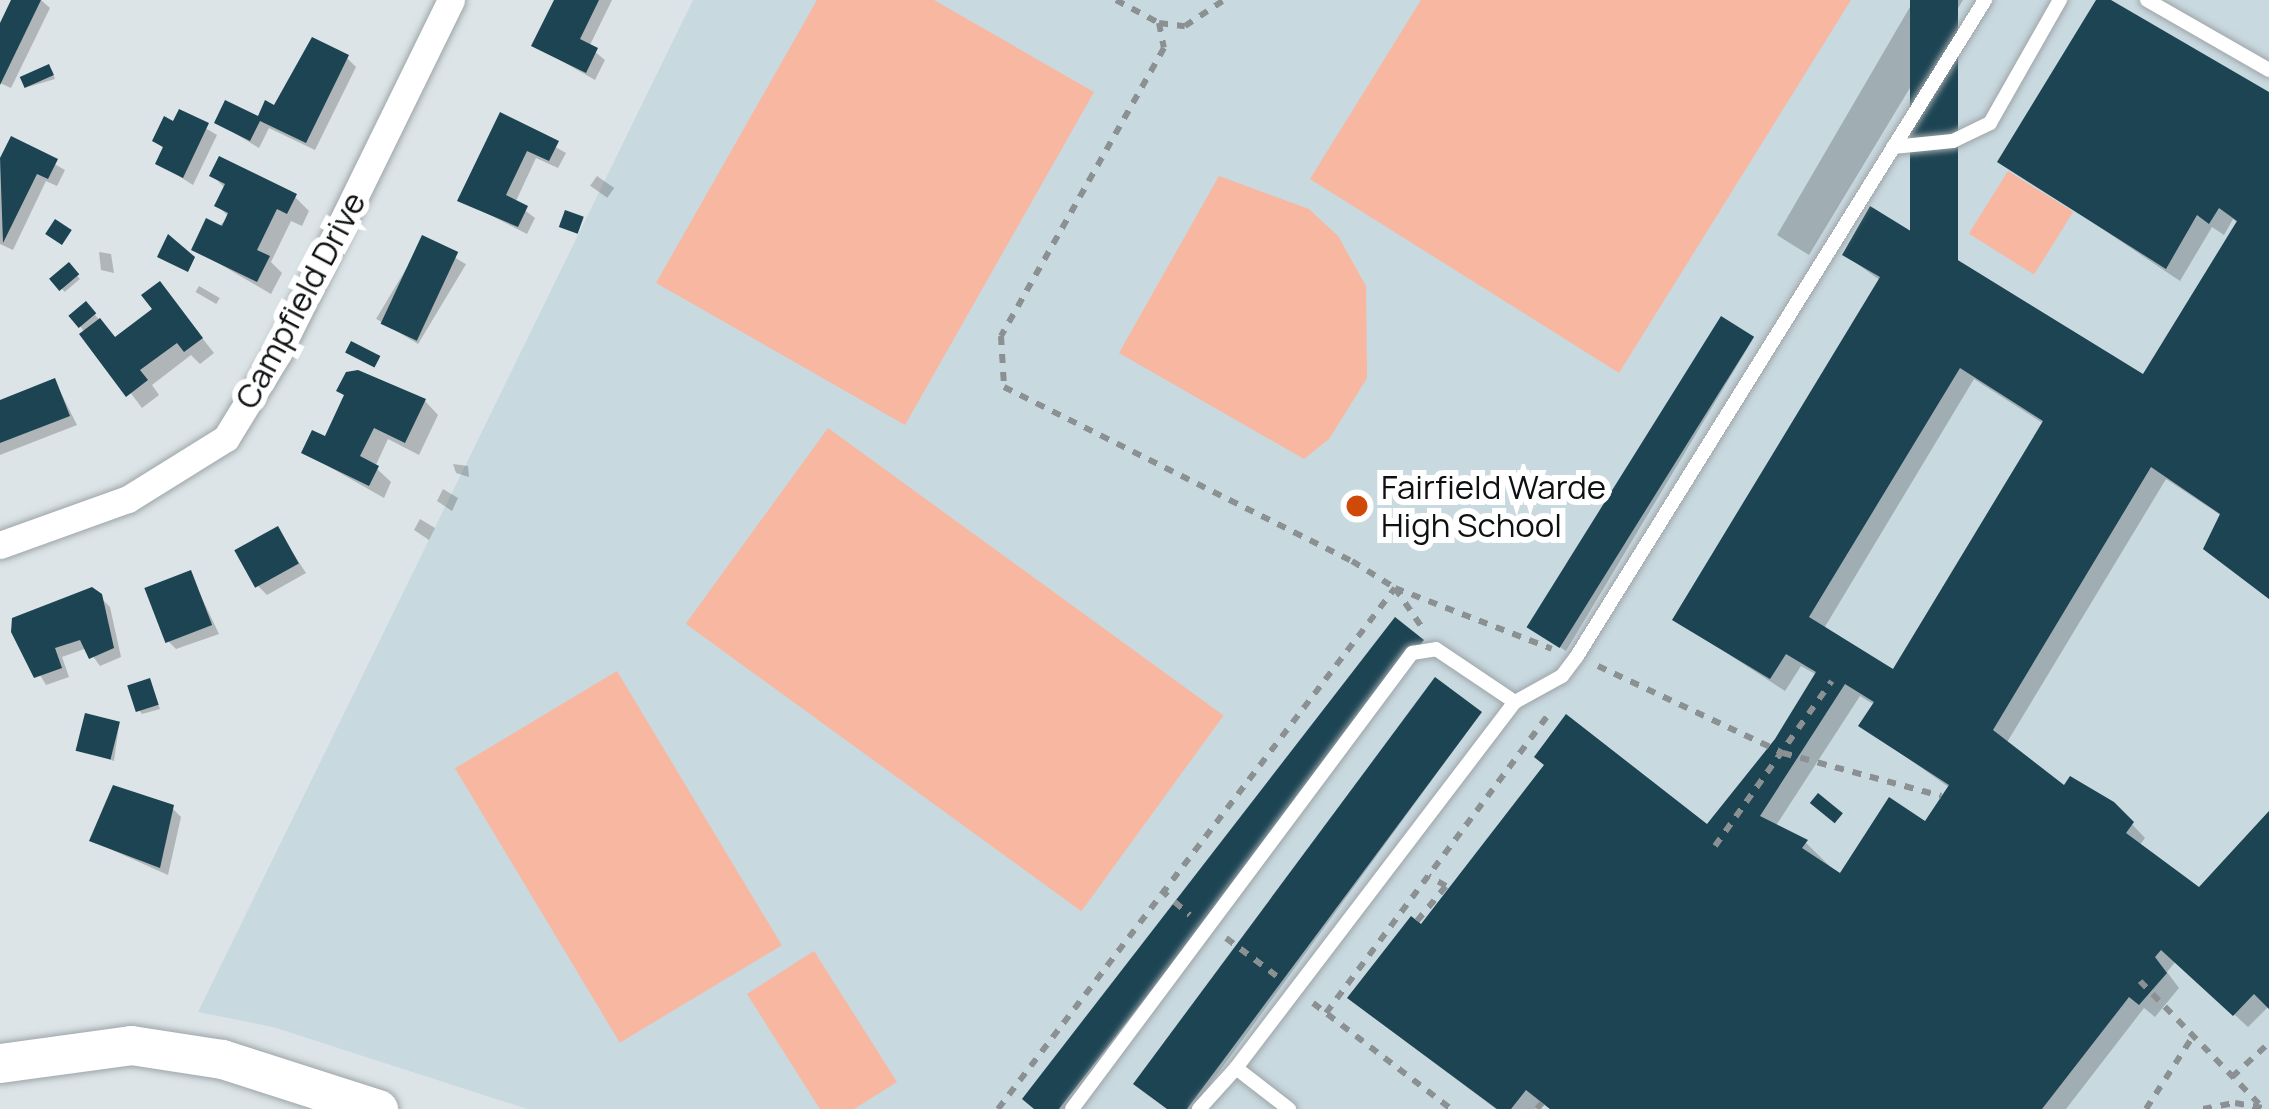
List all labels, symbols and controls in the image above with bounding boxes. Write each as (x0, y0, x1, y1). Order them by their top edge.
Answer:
street label: Campfield Drive (226, 185, 374, 415)
place label: Fairfield Warde High School (1381, 467, 1606, 545)
marker: Fairfield Warde High School (1344, 493, 1370, 519)

